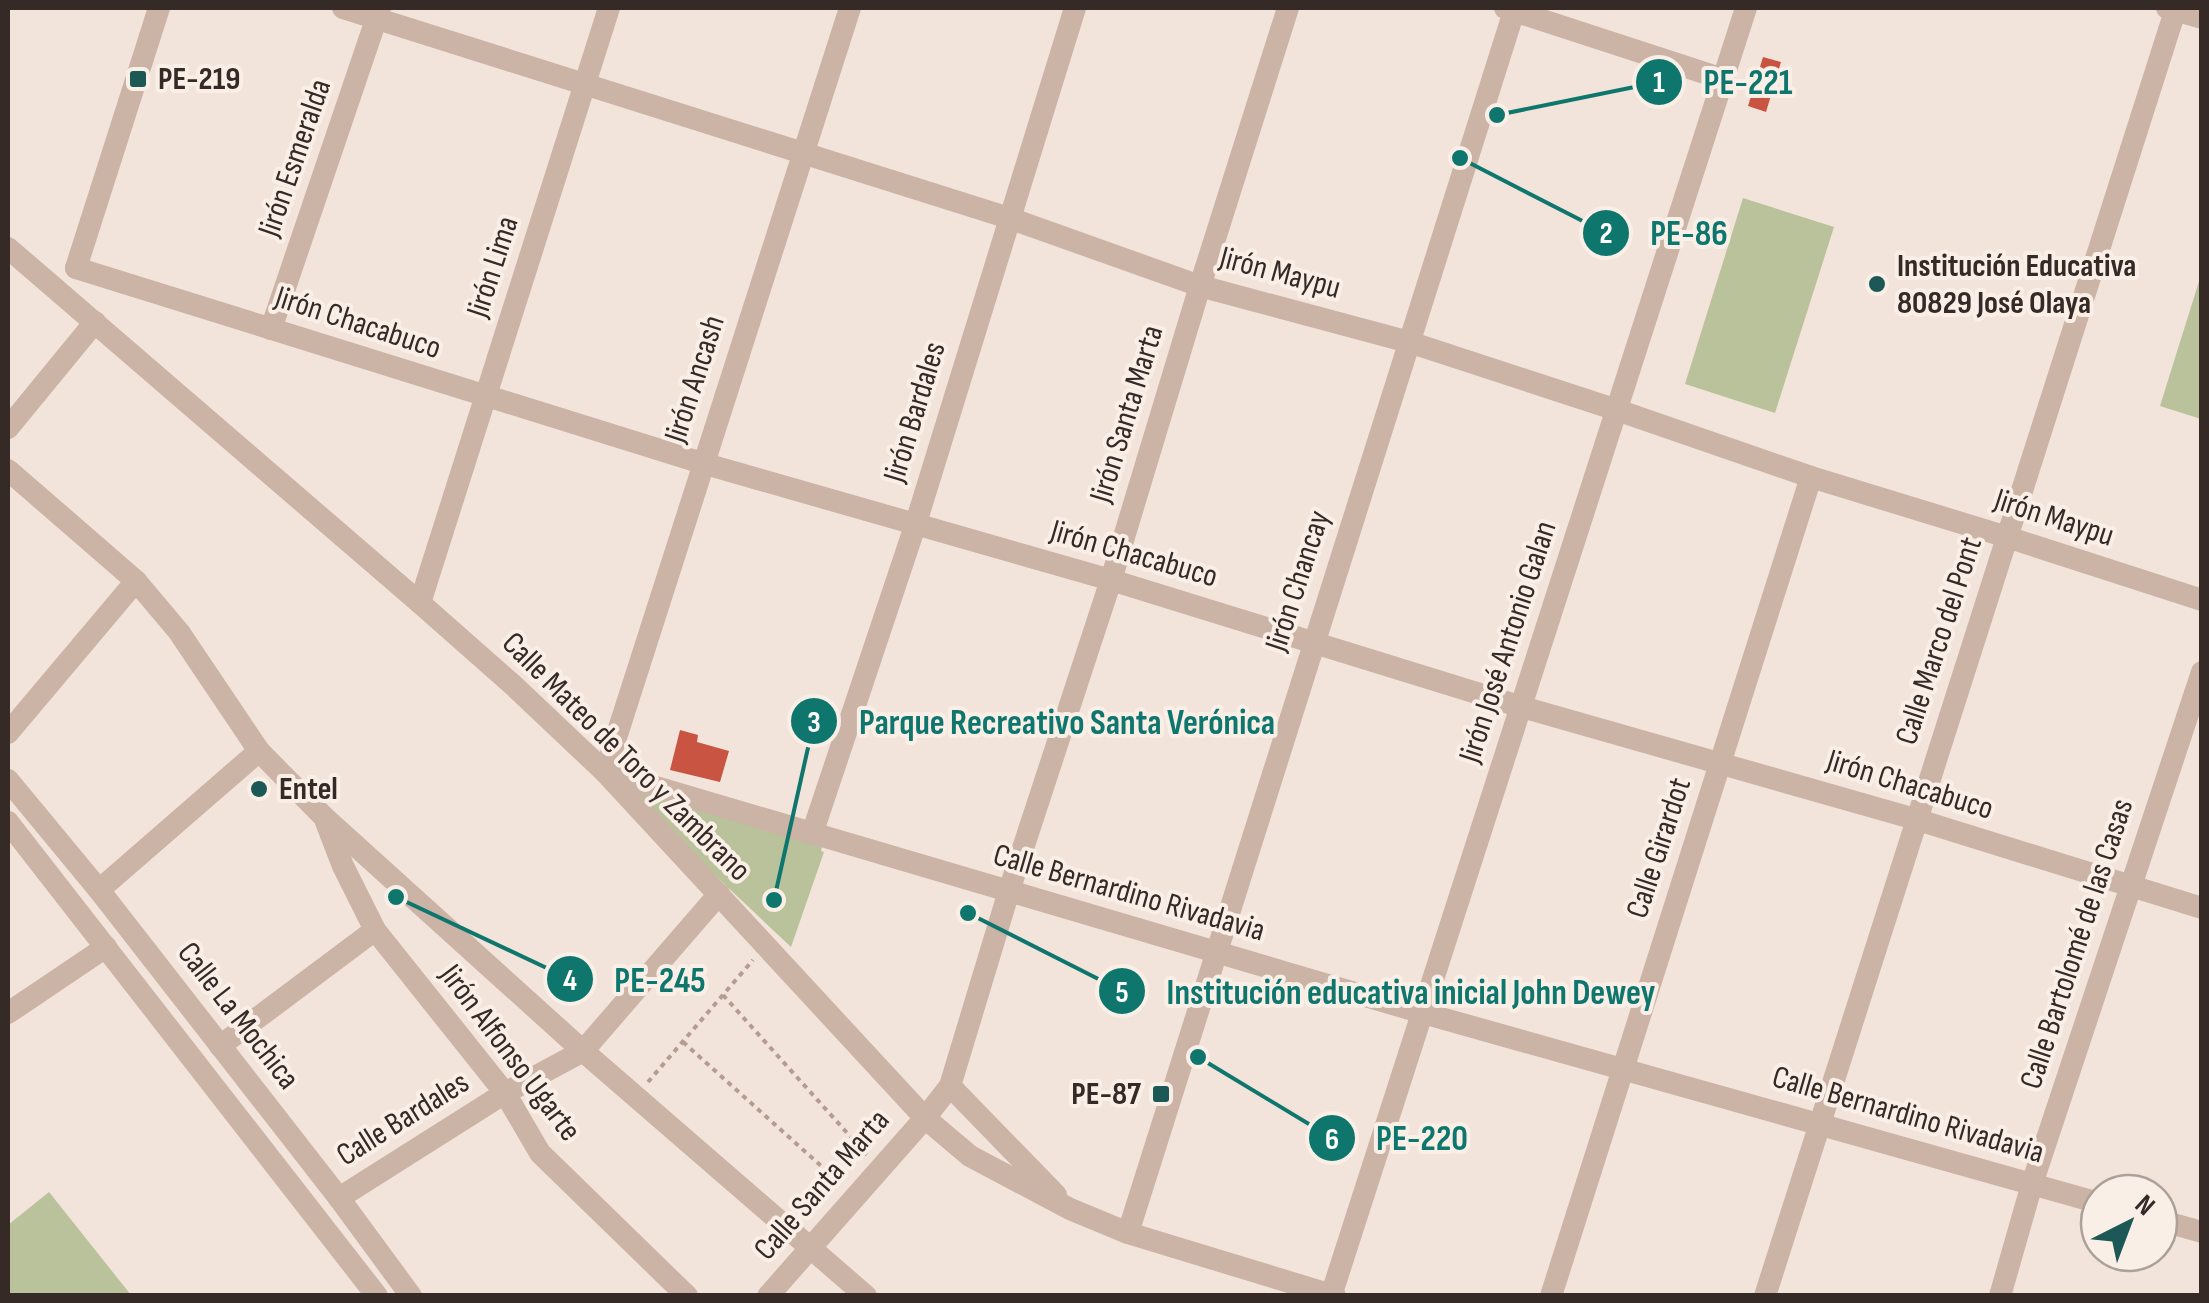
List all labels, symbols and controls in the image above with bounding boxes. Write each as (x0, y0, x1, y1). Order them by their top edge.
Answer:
callout: PE-221 (1634, 49, 1813, 114)
place label: PE-219 (158, 60, 240, 99)
text: PE-221 (1704, 62, 1793, 105)
text: 1 (1653, 65, 1665, 101)
marker: PE-219 (127, 68, 149, 90)
street label: Jirón Esmeralda (250, 74, 340, 243)
callout: PE-86 (1581, 200, 1748, 265)
street label: Jirón Lima (458, 212, 528, 323)
text: PE-86 (1650, 213, 1728, 256)
text: 2 (1599, 216, 1613, 252)
street label: Jirón Maypu (1214, 238, 1345, 308)
place label: Institución Educativa 80829 José Olaya (1897, 247, 2136, 323)
marker: Institución Educativa 80829 José Olaya (1866, 273, 1888, 295)
street label: Jirón Chacabuco (269, 278, 446, 368)
street label: Jirón Ancash (656, 311, 734, 448)
street label: Jirón Santa Marta (1081, 321, 1172, 508)
street label: Jirón Bardales (875, 337, 955, 488)
street label: Jirón Maypu (1988, 480, 2119, 556)
street label: Jirón Chancay (1257, 506, 1339, 657)
street label: Jirón Chacabuco (1045, 511, 1222, 596)
street label: Jirón José Antonio Galan (1450, 516, 1565, 769)
street label: Calle Marco del Pont (1887, 532, 1991, 750)
street label: Calle Mateo de Toro y Zambrano (493, 624, 759, 890)
callout: Parque Recreativo Santa Verónica (789, 689, 1295, 754)
text: Parque Recreativo Santa Verónica (859, 702, 1275, 745)
text: 3 (807, 705, 821, 741)
street label: Jirón Chacabuco (1821, 741, 1998, 829)
place label: Entel (279, 770, 338, 809)
street label: Calle Girardot (1618, 773, 1700, 923)
marker: Entel (248, 778, 270, 800)
street label: Calle Bartolomé de las Casas (2012, 794, 2142, 1094)
street label: Calle Bernardino Rivadavia (989, 836, 1269, 950)
street label: Calle La Mochica (169, 935, 307, 1097)
callout: PE-245 (545, 947, 726, 1012)
street label: Jirón Alfonso Ugarte (430, 956, 589, 1149)
callout: Institución educativa inicial John Dewey (1097, 959, 1675, 1024)
text: PE-245 (614, 960, 706, 1003)
text: 4 (563, 963, 577, 999)
text: Institución educativa inicial John Dewey (1167, 972, 1656, 1015)
text: 5 (1115, 975, 1129, 1011)
street label: Calle Bernardino Rivadavia (1768, 1058, 2048, 1172)
street label: Calle Bardales (330, 1063, 476, 1175)
place label: PE-87 (1071, 1075, 1141, 1114)
marker: PE-87 (1150, 1083, 1172, 1105)
street label: Calle Santa Marta (746, 1102, 898, 1268)
callout: PE-220 (1307, 1106, 1488, 1171)
text: PE-220 (1376, 1118, 1468, 1161)
text: 6 (1325, 1122, 1339, 1158)
north arrow (2079, 1173, 2179, 1273)
text: N (2128, 1188, 2161, 1223)

